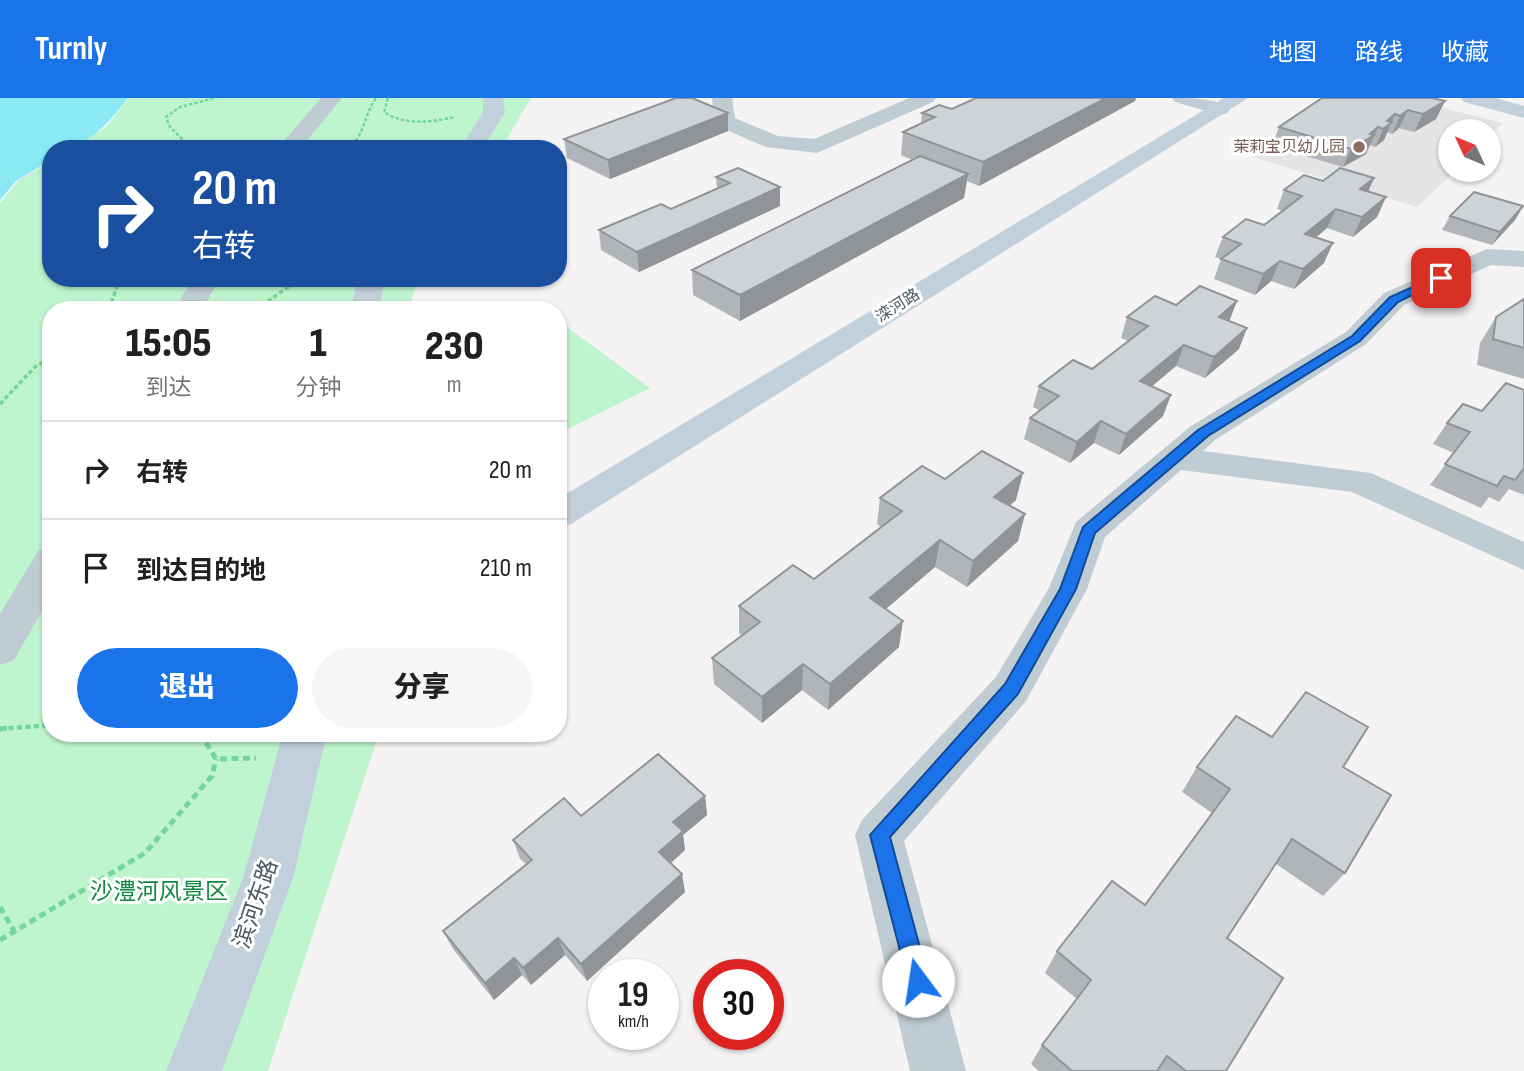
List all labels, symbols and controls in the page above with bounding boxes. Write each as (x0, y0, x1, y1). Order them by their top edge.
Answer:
text: Turnly (35, 29, 107, 69)
text: 地图 (1269, 38, 1317, 67)
text: 路线 (1355, 38, 1403, 67)
text: 收藏 (1441, 38, 1489, 67)
north arrow (1438, 119, 1502, 182)
map controls (1438, 119, 1501, 182)
place label: 茉莉宝贝幼儿园 (1233, 138, 1345, 157)
marker: 茉莉宝贝幼儿园 (1351, 139, 1367, 155)
text: 20 m (192, 160, 277, 219)
icon: right (77, 168, 168, 259)
text: 右转 (192, 228, 256, 267)
pin (1411, 248, 1471, 308)
icon: arrive (1422, 259, 1460, 297)
street label: 滦河路 (873, 285, 923, 327)
text: 15:05 (125, 318, 212, 369)
text: 1 (310, 318, 327, 369)
text: 230 (425, 321, 484, 372)
text: m (447, 371, 461, 399)
text: 到达 (146, 374, 192, 402)
text: 分钟 (295, 374, 341, 402)
icon: right (77, 451, 115, 489)
text: 20 m (489, 455, 532, 486)
text: 右转 (136, 458, 188, 489)
icon: arrive (77, 549, 115, 587)
text: 210 m (480, 553, 532, 584)
text: 到达目的地 (136, 556, 266, 587)
button: 退出 (77, 648, 298, 728)
button: 分享 (312, 648, 532, 728)
street label: 滨河东路 (228, 856, 284, 952)
park label: 沙澧河风景区 (90, 878, 228, 906)
position arrow (881, 944, 955, 1018)
speed limit sign: 30 (693, 959, 784, 1050)
text: 19 (618, 974, 649, 1017)
text: km/h (618, 1011, 649, 1032)

